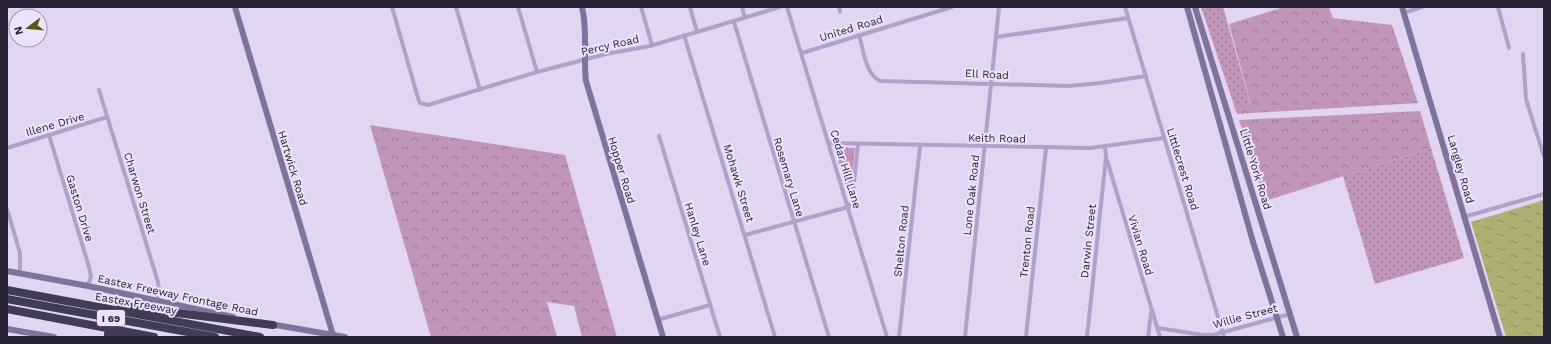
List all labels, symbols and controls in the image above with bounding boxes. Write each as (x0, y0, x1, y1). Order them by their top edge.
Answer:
north arrow (8, 8, 48, 48)
street label: United Road (818, 13, 885, 44)
text: N (11, 25, 26, 36)
street label: Percy Road (580, 32, 640, 58)
street label: Ell Road (965, 67, 1009, 82)
street label: Illene Drive (24, 110, 86, 139)
street label: Littlecrest Road (1164, 126, 1201, 212)
street label: Little York Road (1237, 127, 1274, 211)
street label: Cedar Hill Lane (827, 128, 864, 210)
street label: Hartwick Road (275, 129, 310, 207)
street label: Keith Road (968, 131, 1026, 146)
street label: Langley Road (1444, 133, 1477, 205)
street label: Hopper Road (605, 135, 638, 205)
street label: Rosemary Lane (770, 136, 807, 218)
street label: Mohawk Street (720, 143, 757, 224)
street label: Charwon Street (121, 151, 158, 236)
street label: Lone Oak Road (961, 154, 982, 236)
street label: Gaston Drive (63, 173, 96, 243)
street label: Hanley Lane (682, 201, 713, 267)
street label: Darwin Street (1078, 203, 1099, 279)
street label: Shelton Road (891, 205, 912, 278)
street label: Trenton Road (1017, 206, 1038, 278)
street label: Vivian Road (1125, 213, 1156, 277)
street label: Eastex Freeway Frontage Road (96, 271, 260, 319)
street label: Eastex Freeway (94, 289, 178, 317)
street label: Willie Street (1211, 302, 1279, 331)
road number: I 69 (97, 310, 125, 326)

